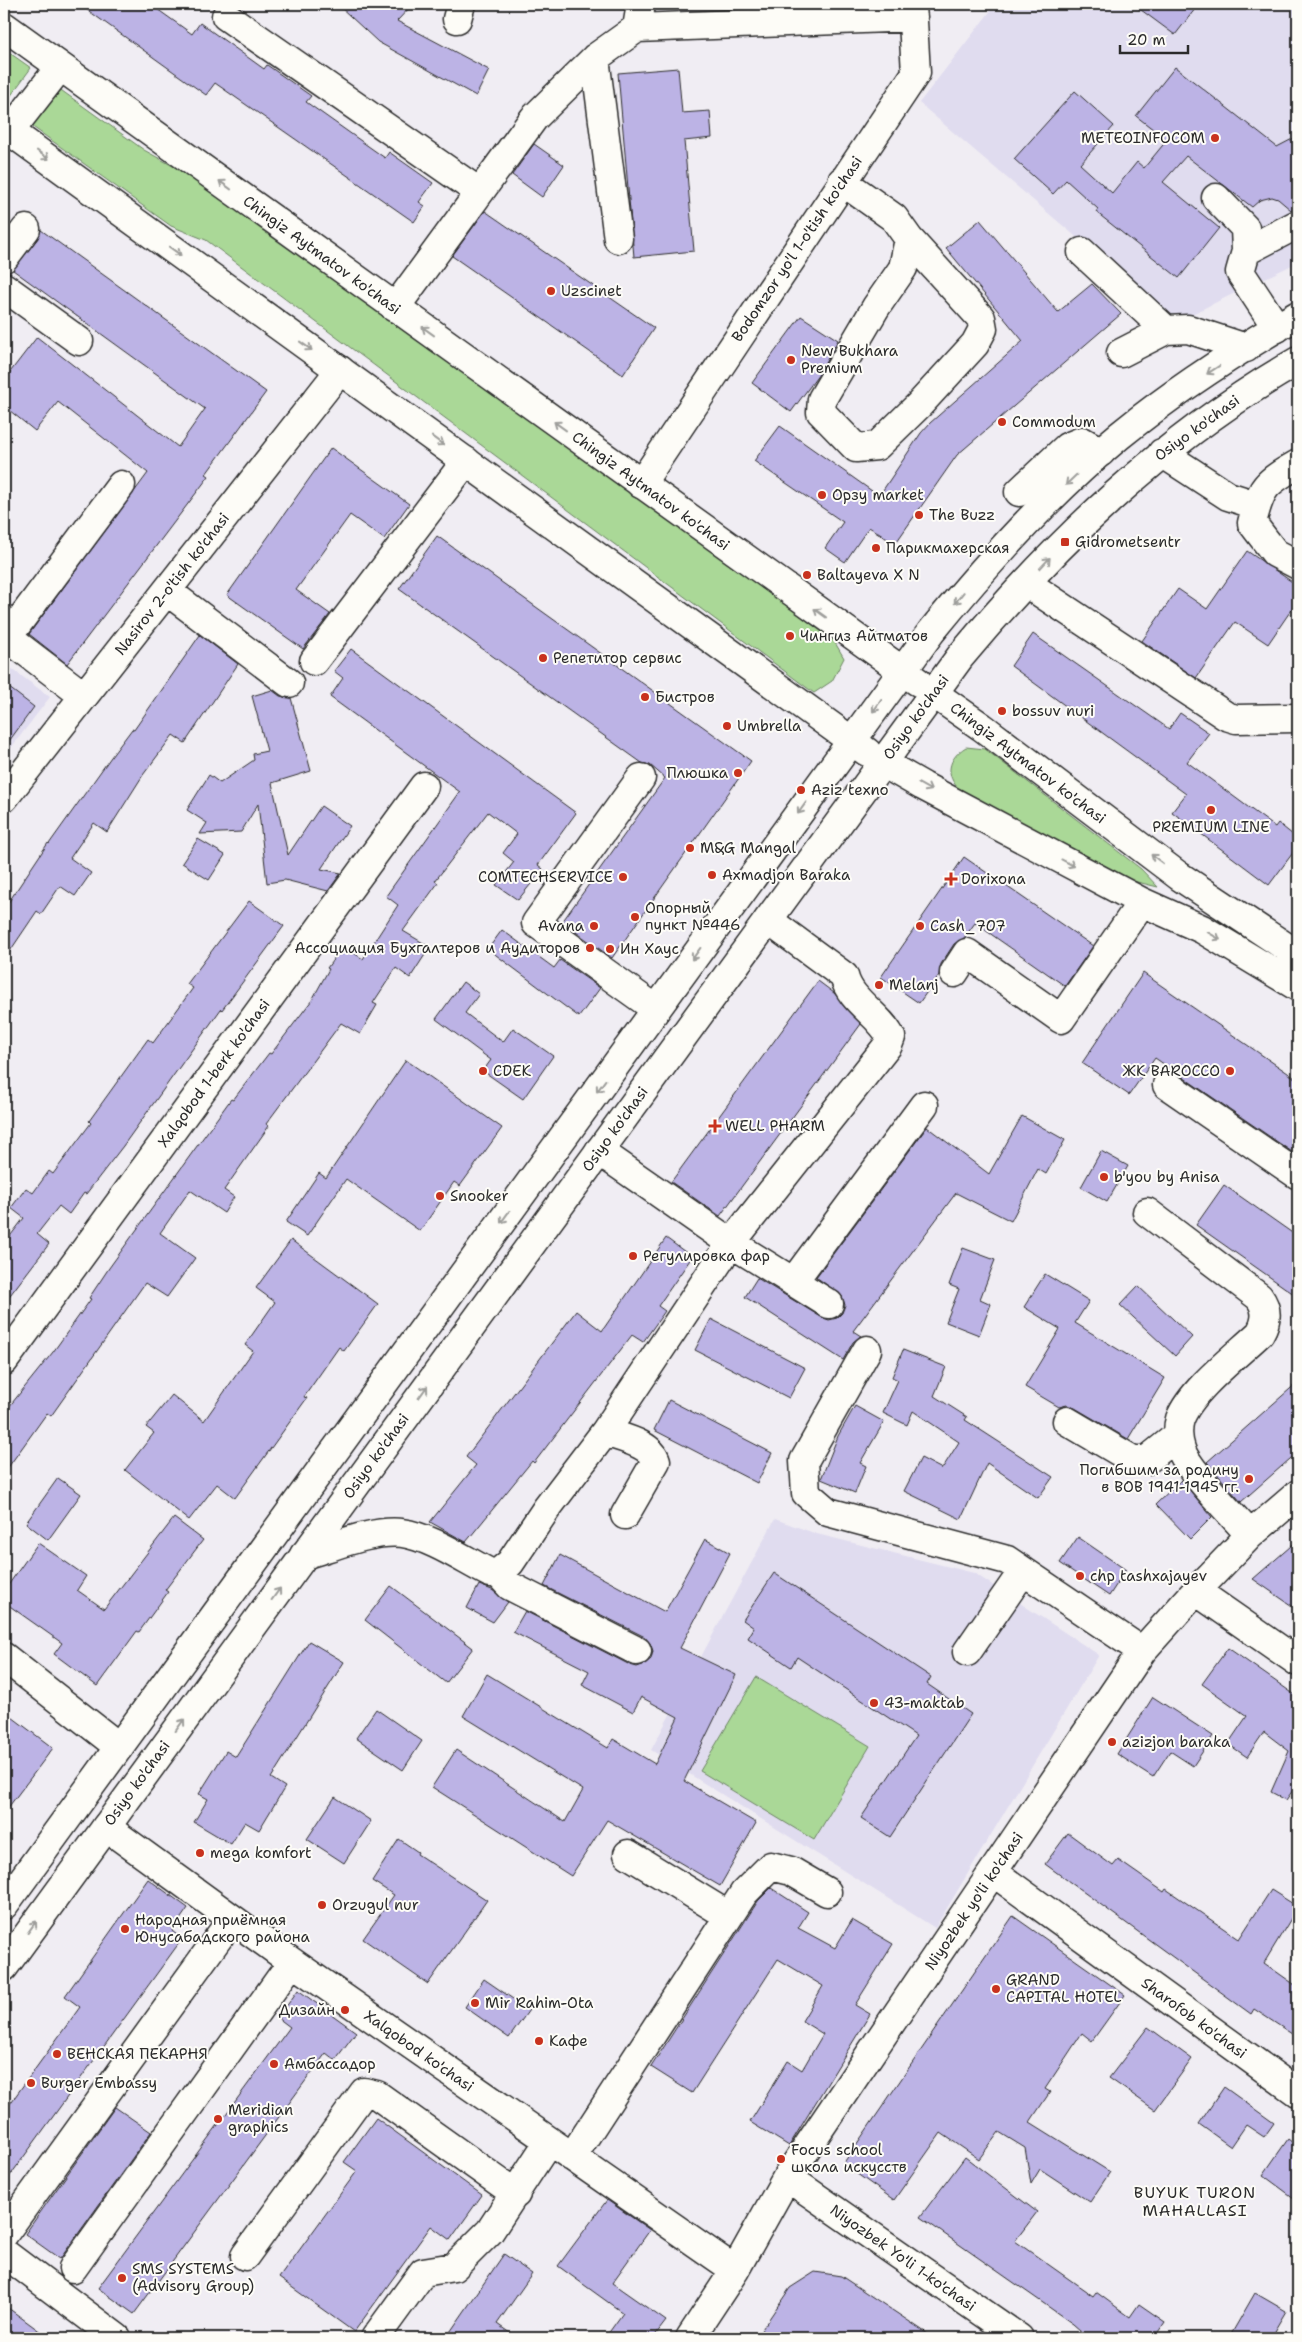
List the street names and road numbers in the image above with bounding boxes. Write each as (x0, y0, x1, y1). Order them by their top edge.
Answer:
street label: Bodomzor yo'l 1-o'tish ko'chasi (727, 152, 867, 346)
street label: Chingiz Aytmatov ko'chasi (239, 191, 405, 319)
street label: Osiyo ko'chasi (1150, 390, 1244, 466)
street label: Chingiz Aytmatov ko'chasi (568, 427, 734, 555)
street label: Nasirov 2-o'tish ko'chasi (110, 509, 234, 659)
street label: Osiyo ko'chasi (878, 670, 954, 764)
street label: Chingiz Aytmatov ko'chasi (946, 698, 1110, 828)
street label: Xalqobod 1-berk ko'chasi (153, 995, 275, 1151)
street label: Osiyo ko'chasi (577, 1082, 653, 1176)
street label: Osiyo ko'chasi (338, 1409, 414, 1503)
street label: Osiyo ko'chasi (99, 1736, 175, 1830)
street label: Niyozbek yo'li ko'chasi (920, 1828, 1028, 1974)
street label: Sharofob ko'chasi (1137, 1973, 1251, 2063)
street label: Xalqobod ko'chasi (360, 2006, 478, 2096)
street label: Niyozbek Yo'li 1-ko'chasi (826, 2200, 980, 2316)

